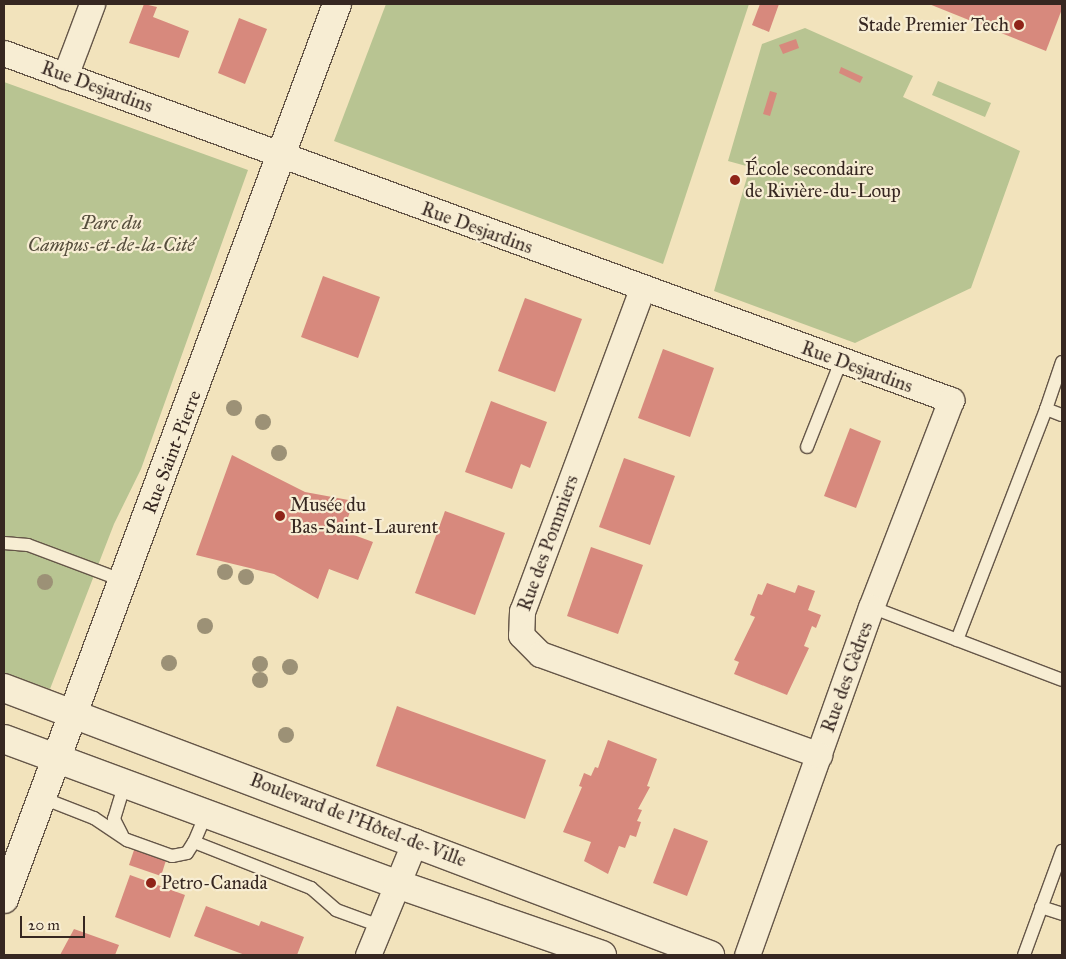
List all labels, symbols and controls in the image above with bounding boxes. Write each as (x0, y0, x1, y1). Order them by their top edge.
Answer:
place label: Stade Premier Tech (858, 14, 1009, 36)
marker: Stade Premier Tech (1013, 19, 1025, 31)
street label: Rue Desjardins (38, 56, 156, 118)
place label: École secondaire de Rivière-du-Loup (745, 158, 901, 202)
marker: École secondaire de Rivière-du-Loup (729, 174, 741, 186)
street label: Rue Desjardins (418, 197, 536, 259)
park label: Parc du Campus-et-de-la-Cité (28, 212, 194, 256)
street label: Rue Desjardins (798, 336, 916, 398)
street label: Rue Saint-Pierre (138, 387, 206, 517)
street label: Rue des Pommiers (513, 472, 583, 614)
place label: Musée du Bas-Saint-Laurent (290, 494, 438, 538)
marker: Musée du Bas-Saint-Laurent (274, 510, 286, 522)
street label: Rue des Cèdres (816, 619, 878, 735)
street label: Boulevard de l'Hôtel-de-Ville (247, 768, 469, 872)
place label: Petro-Canada (161, 872, 267, 894)
marker: Petro-Canada (145, 877, 157, 889)
scale bar (22, 906, 88, 938)
text: 20 m (28, 916, 60, 934)

